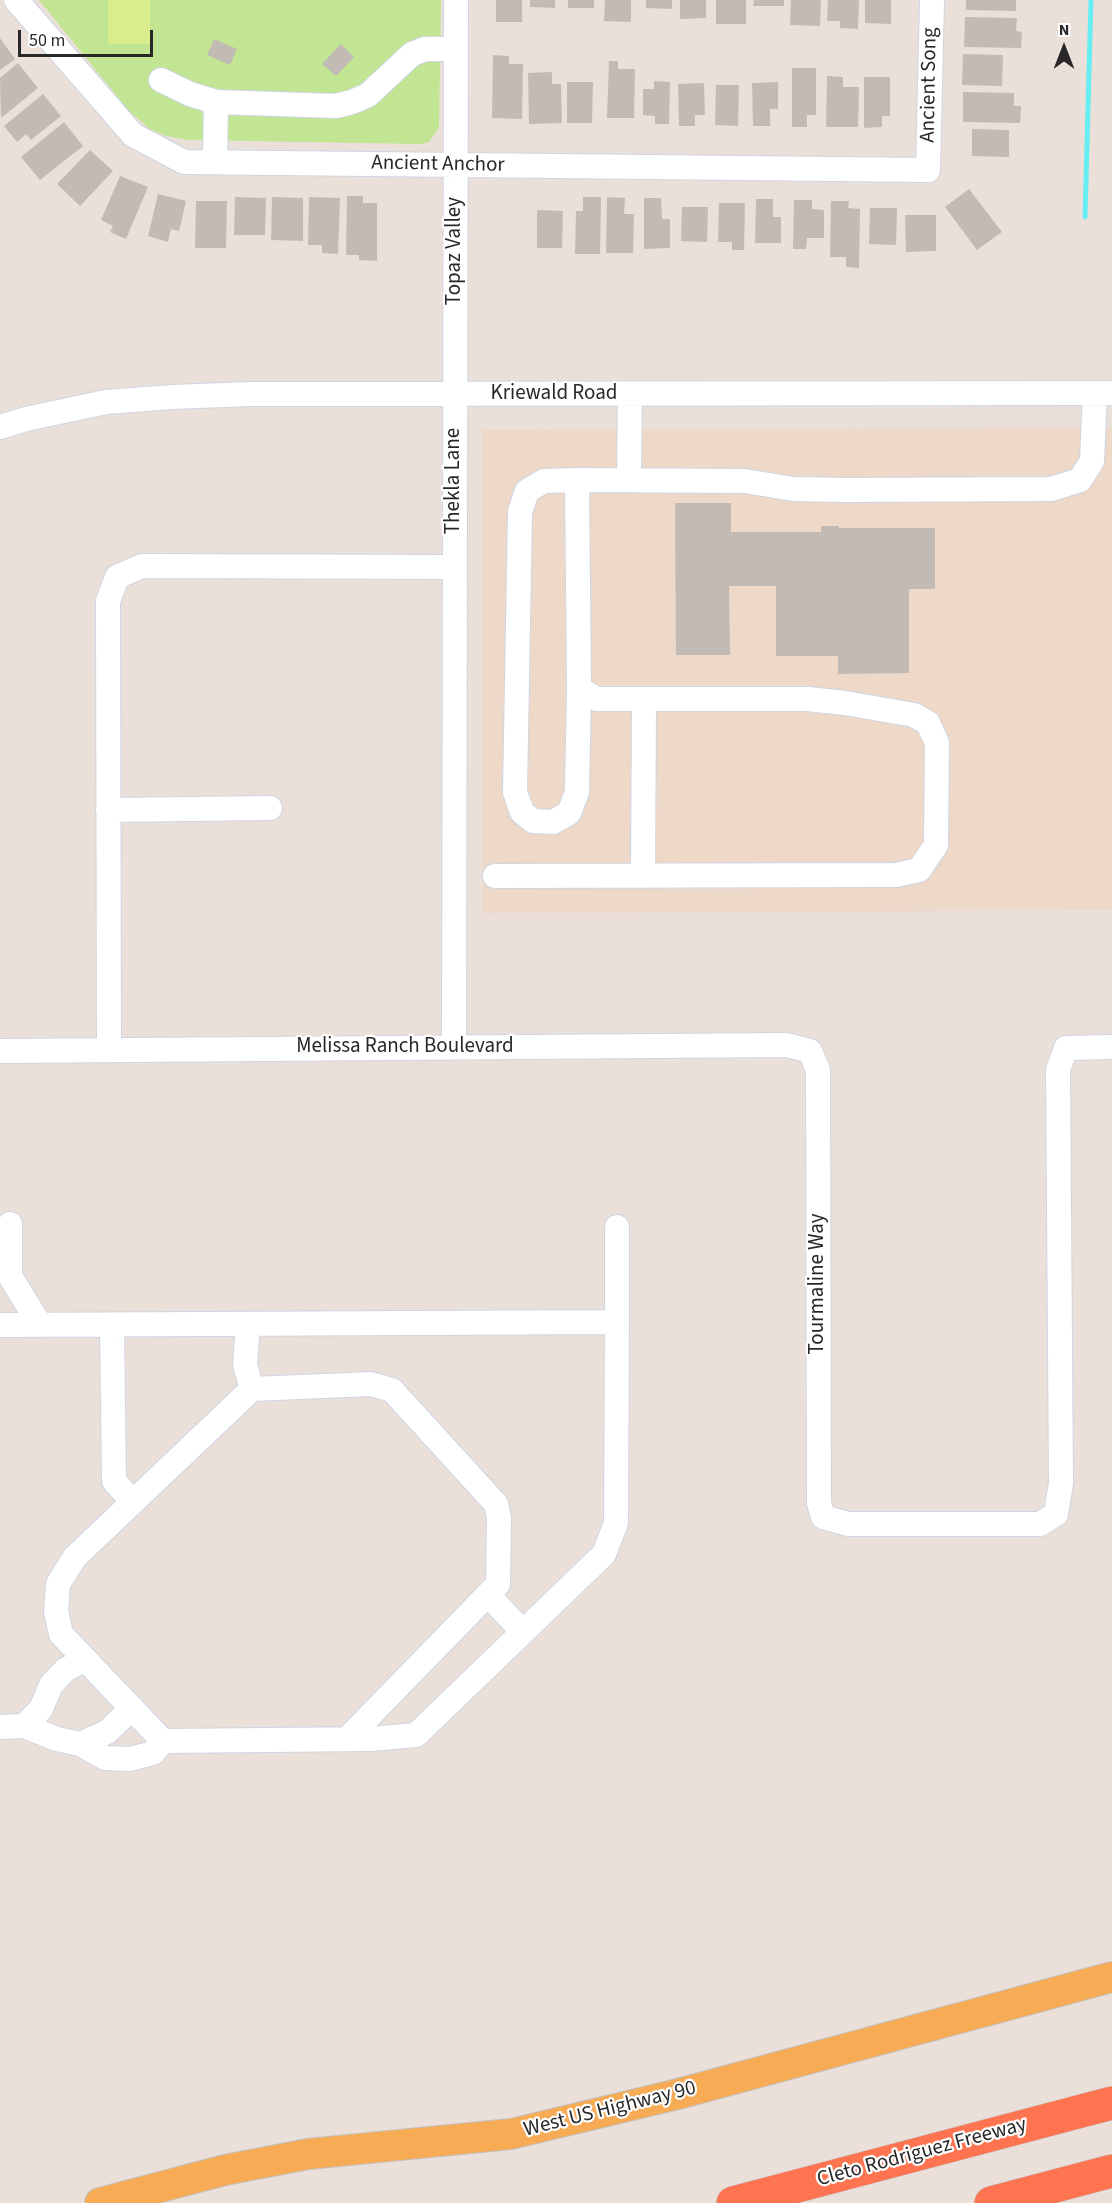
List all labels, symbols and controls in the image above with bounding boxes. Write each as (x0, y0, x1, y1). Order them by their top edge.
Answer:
scale bar (21, 18, 156, 56)
north arrow (1034, 18, 1094, 78)
text: N (1059, 19, 1069, 41)
street label: Ancient Song (916, 27, 944, 143)
text: 50 m (29, 28, 65, 53)
street label: Ancient Anchor (371, 151, 505, 179)
street label: Topaz Valley (442, 197, 468, 305)
street label: Kriewald Road (491, 381, 617, 407)
street label: Thekla Lane (441, 428, 467, 534)
street label: Melissa Ranch Boulevard (296, 1034, 514, 1060)
street label: Tourmaline Way (805, 1213, 831, 1355)
street label: West US Highway 90 (521, 2076, 699, 2144)
street label: Cleto Rodriguez Freeway (814, 2113, 1030, 2193)

